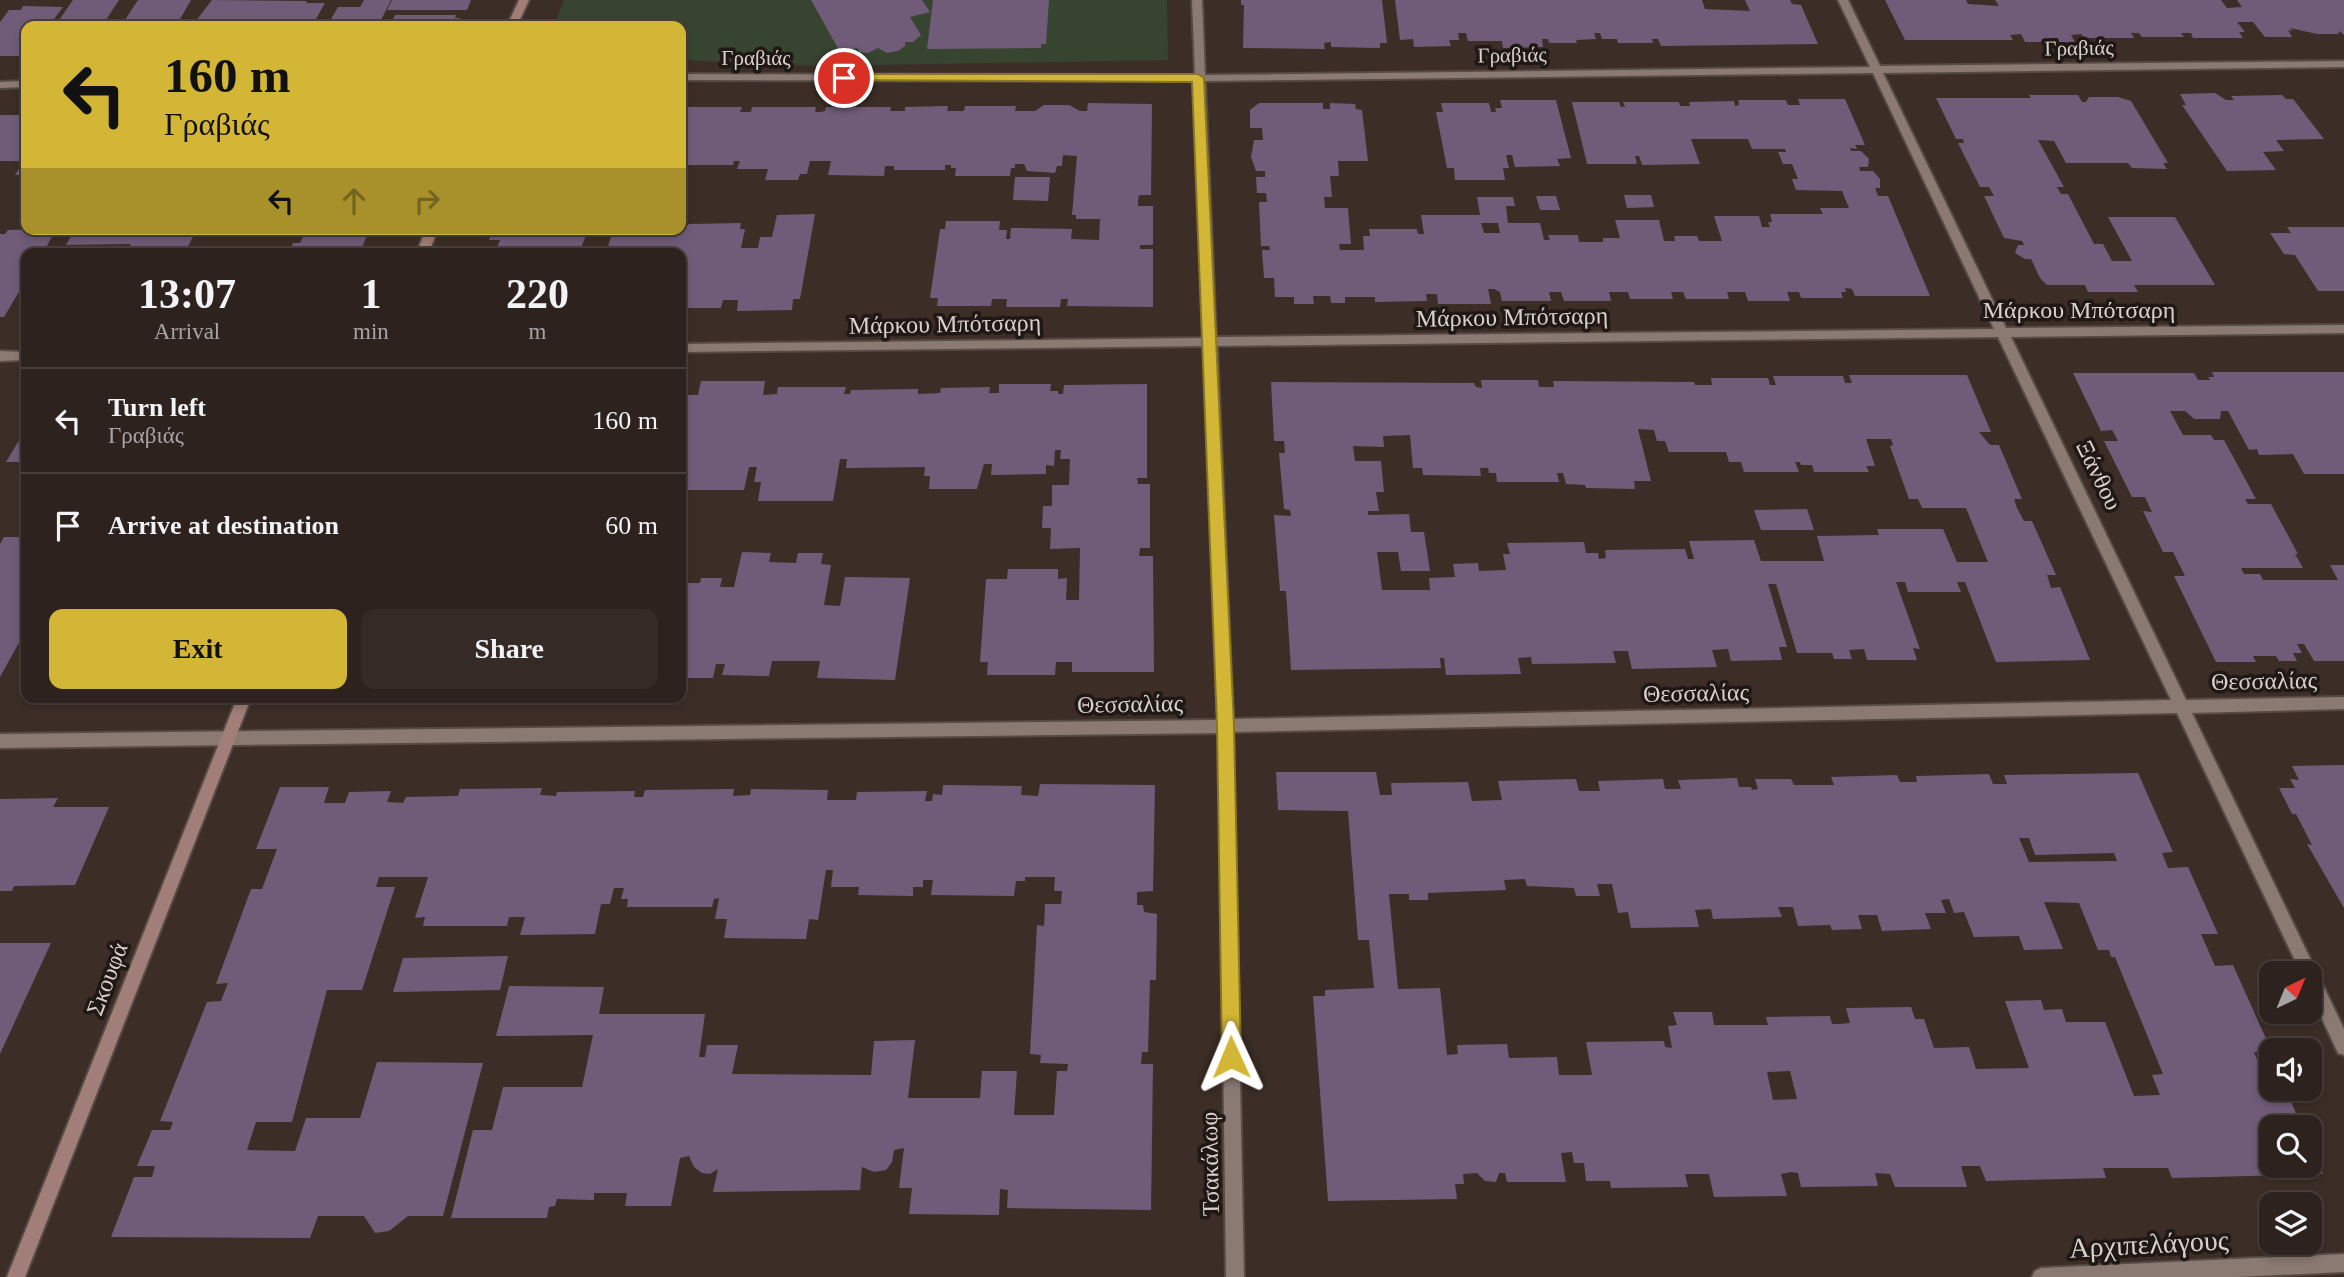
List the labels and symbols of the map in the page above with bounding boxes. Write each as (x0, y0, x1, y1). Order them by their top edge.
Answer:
street label: Γραβιάς (2044, 35, 2115, 61)
street label: Γραβιάς (1477, 42, 1548, 68)
street label: Γραβιάς (721, 46, 791, 70)
pin (814, 48, 874, 108)
street label: Μάρκου Μπότσαρη (1983, 297, 2175, 323)
street label: Μάρκου Μπότσαρη (1416, 302, 1608, 332)
street label: Μάρκου Μπότσαρη (849, 309, 1041, 339)
street label: Ξάνθου (2071, 436, 2127, 514)
street label: Θεσσαλίας (2211, 667, 2318, 695)
street label: Θεσσαλίας (1643, 679, 1750, 707)
street label: Θεσσαλίας (1077, 690, 1184, 718)
street label: Σκουφά (81, 939, 133, 1019)
north arrow (2259, 961, 2322, 1024)
position arrow (1194, 1020, 1268, 1094)
street label: Τσακάλωφ (1196, 1112, 1224, 1216)
street label: Αρχιπελάγους (2068, 1224, 2230, 1264)

